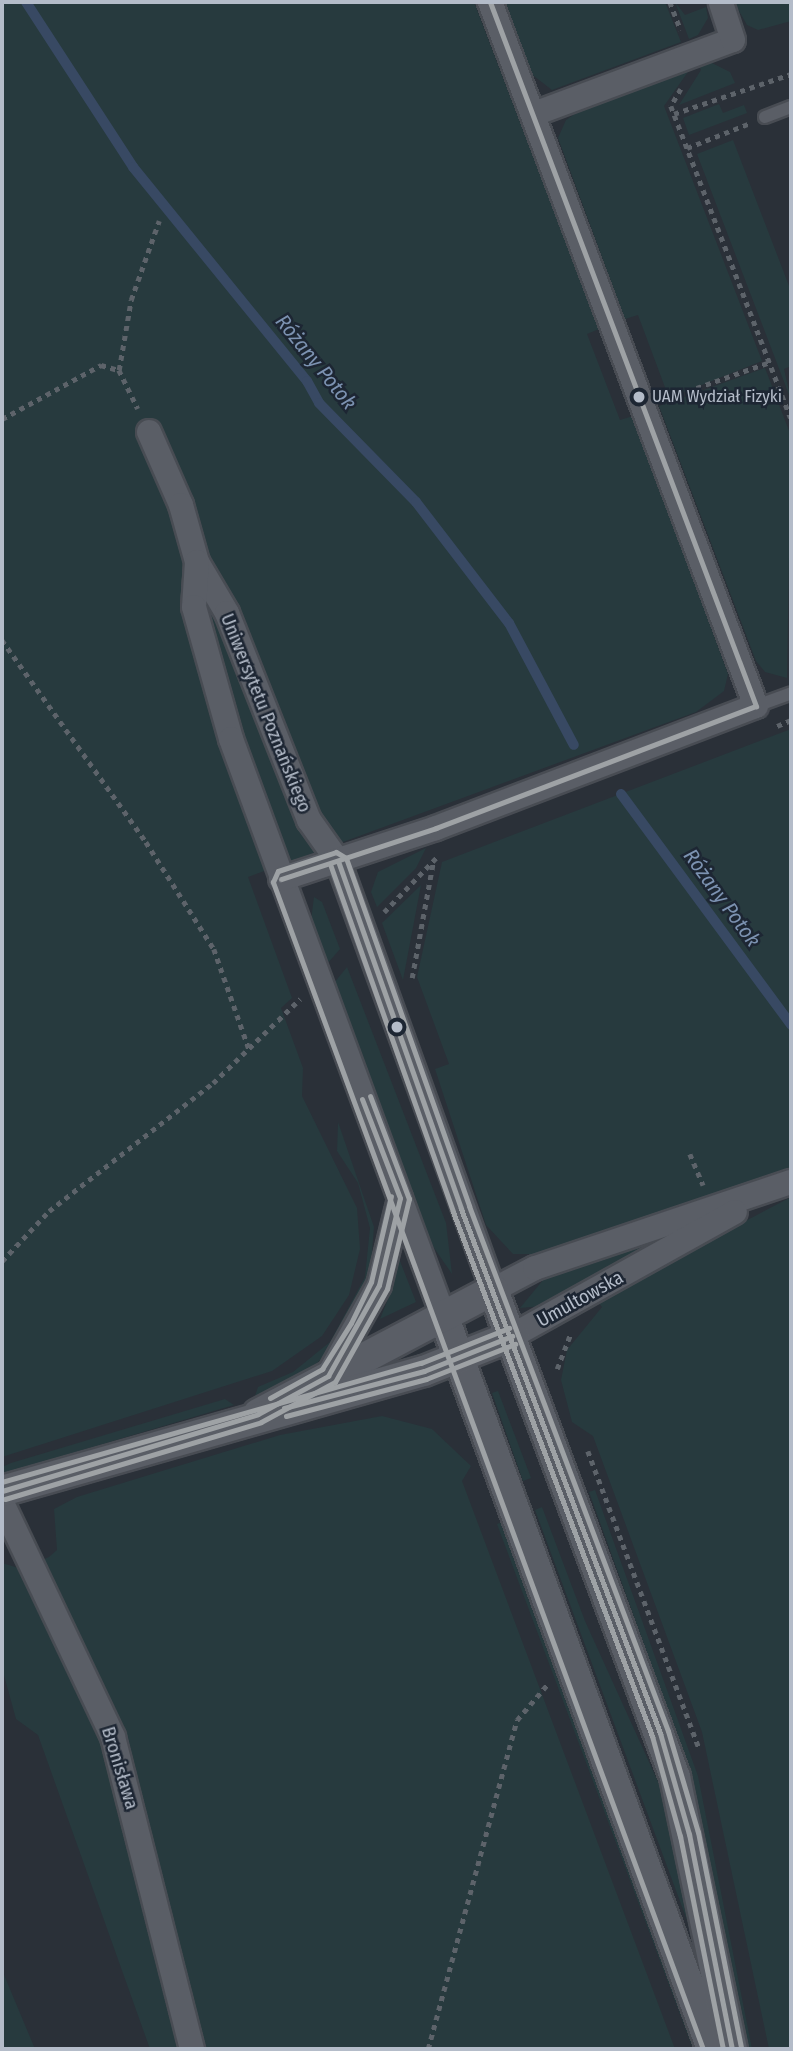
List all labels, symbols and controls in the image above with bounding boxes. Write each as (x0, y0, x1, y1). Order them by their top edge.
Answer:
water label: Różany Potok (270, 309, 362, 415)
place label: UAM Wydział Fizyki (652, 387, 782, 407)
marker: UAM Wydział Fizyki (632, 390, 646, 404)
street label: Uniwersytetu Poznańskiego (216, 610, 316, 816)
water label: Różany Potok (678, 844, 766, 952)
unlabelled marker (390, 1020, 404, 1034)
street label: Umultowska (533, 1266, 627, 1332)
street label: Bronisława (97, 1724, 143, 1812)

